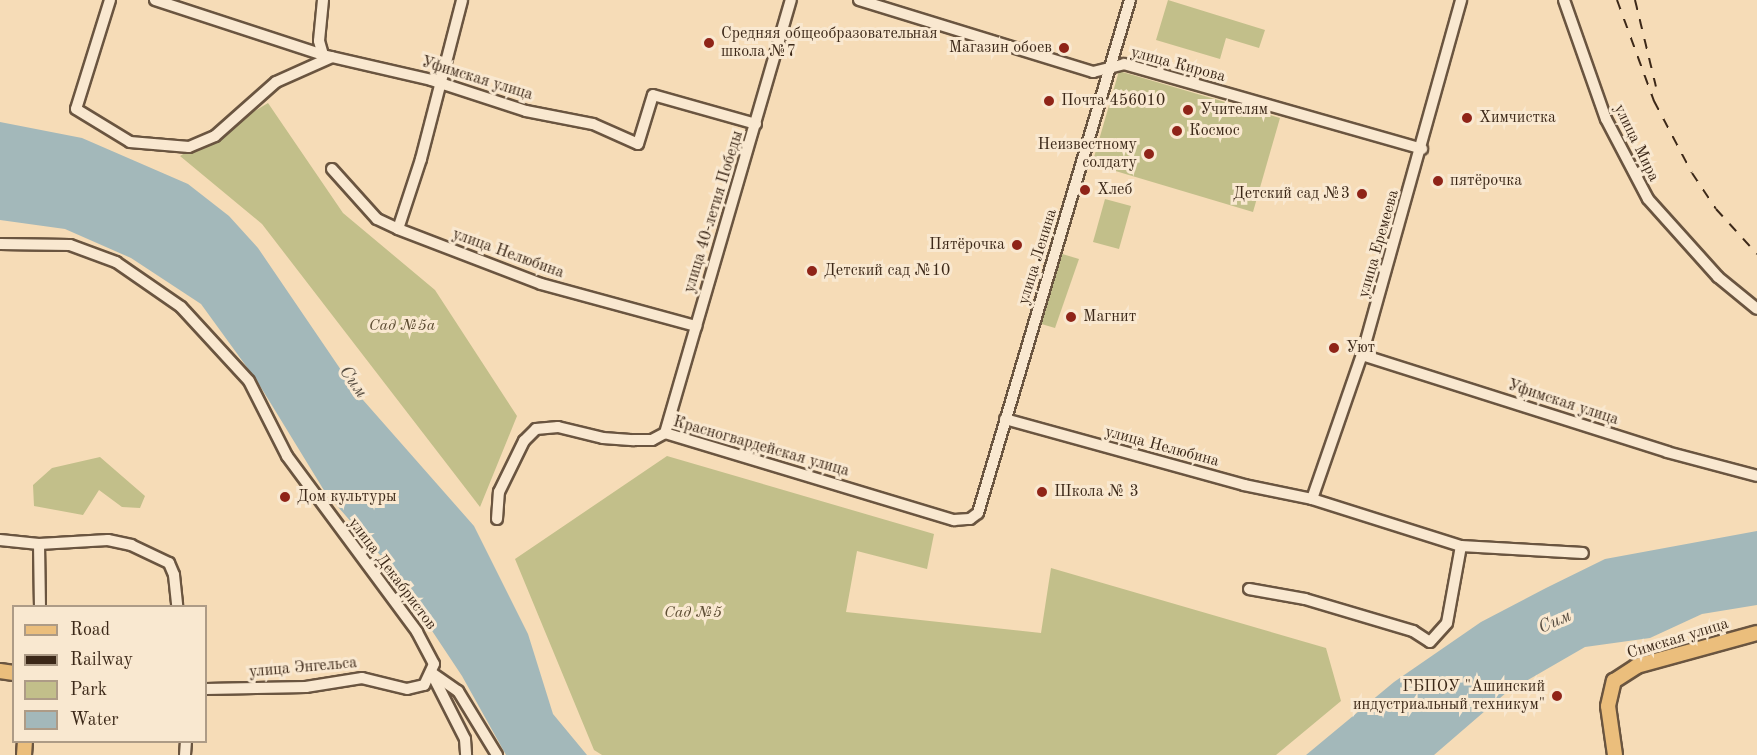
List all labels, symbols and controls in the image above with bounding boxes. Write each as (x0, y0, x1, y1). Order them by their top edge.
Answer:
place label: Средняя общеобразовательная школа №7 (721, 24, 938, 62)
marker: Средняя общеобразовательная школа №7 (702, 36, 716, 50)
place label: Магазин обоев (949, 38, 1052, 58)
marker: Магазин обоев (1057, 41, 1071, 55)
street label: улица Кирова (1128, 43, 1228, 87)
street label: Уфимская улица (419, 53, 535, 105)
place label: Почта 456010 (1061, 91, 1165, 111)
marker: Почта 456010 (1042, 94, 1056, 108)
place label: Учителям (1200, 100, 1268, 120)
street label: улица Мира (1609, 101, 1663, 185)
marker: Учителям (1181, 103, 1195, 117)
place label: Химчистка (1479, 108, 1556, 128)
marker: Химчистка (1460, 111, 1474, 125)
place label: Космос (1189, 121, 1240, 141)
marker: Космос (1170, 124, 1184, 138)
street label: улица 40-летия Победы (680, 129, 748, 295)
place label: Неизвестному солдату (1038, 135, 1137, 173)
marker: Неизвестному солдату (1142, 147, 1156, 161)
place label: пятёрочка (1450, 171, 1522, 191)
marker: пятёрочка (1431, 174, 1445, 188)
place label: Хлеб (1097, 180, 1132, 200)
marker: Хлеб (1078, 183, 1092, 197)
place label: Детский сад №3 (1233, 184, 1350, 204)
marker: Детский сад №3 (1355, 187, 1369, 201)
street label: улица Еремеева (1354, 188, 1404, 300)
street label: улица Ленина (1014, 207, 1062, 307)
street label: улица Нелюбина (450, 225, 566, 283)
place label: Пятёрочка (929, 235, 1005, 255)
marker: Пятёрочка (1010, 238, 1024, 252)
place label: Детский сад №10 (824, 261, 950, 281)
marker: Детский сад №10 (805, 264, 819, 278)
place label: Магнит (1083, 307, 1136, 327)
marker: Магнит (1064, 310, 1078, 324)
park label: Сад №5а (369, 316, 435, 336)
place label: Уют (1346, 338, 1375, 358)
marker: Уют (1327, 341, 1341, 355)
water label: Сим (334, 362, 372, 402)
street label: Уфимская улица (1505, 376, 1621, 430)
street label: Красногвардейская улица (671, 413, 851, 481)
street label: улица Нелюбина (1103, 423, 1221, 471)
place label: Школа № 3 (1054, 482, 1139, 502)
marker: Школа № 3 (1035, 485, 1049, 499)
place label: Дом культуры (297, 487, 396, 507)
marker: Дом культуры (278, 490, 292, 504)
street label: улица Декабристов (344, 514, 440, 634)
park label: Сад №5 (664, 603, 722, 623)
legend (12, 605, 207, 743)
water label: Сим (1535, 605, 1575, 639)
street label: Симская улица (1625, 614, 1731, 664)
text: Road (70, 621, 110, 639)
text: Railway (70, 651, 133, 669)
street label: улица Энгельса (248, 654, 358, 682)
place label: ГБПОУ "Ашинский индустриальный техникум" (1353, 677, 1545, 715)
text: Park (70, 681, 107, 699)
marker: ГБПОУ "Ашинский индустриальный техникум" (1550, 689, 1564, 703)
text: Water (70, 711, 119, 729)

